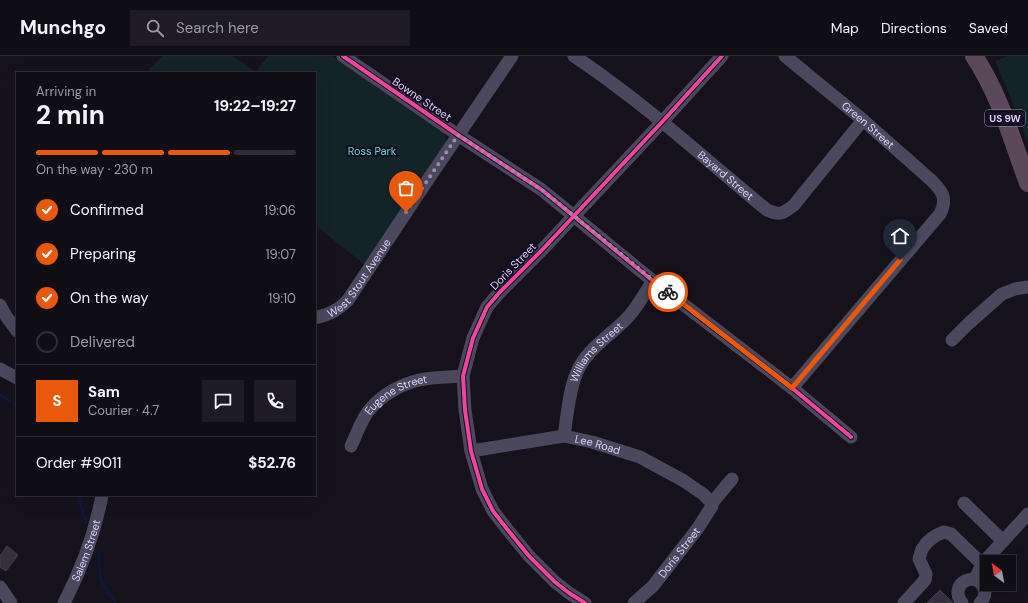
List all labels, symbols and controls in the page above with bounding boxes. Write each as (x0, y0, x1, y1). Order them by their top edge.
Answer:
search box (130, 10, 410, 46)
text: Munchgo (20, 15, 106, 40)
icon: search (144, 17, 166, 39)
text: Search here (176, 18, 259, 38)
text: Map (831, 19, 859, 37)
text: Directions (881, 19, 947, 37)
text: Saved (969, 19, 1008, 37)
street label: Bowne Street (390, 74, 454, 124)
text: Arriving in (36, 83, 96, 100)
text: 19:22–19:27 (214, 96, 296, 116)
text: 2 min (36, 98, 105, 132)
street label: Green Street (839, 98, 897, 152)
road number: US 9W (985, 110, 1025, 126)
park label: Ross Park (348, 144, 397, 158)
street label: Bayard Street (695, 148, 757, 203)
text: On the way · 230 m (36, 161, 153, 178)
pin (389, 171, 423, 212)
icon: bag (395, 177, 417, 199)
icon: check (36, 199, 58, 221)
text: Confirmed (70, 200, 144, 220)
text: 19:06 (264, 202, 296, 219)
pin (883, 219, 917, 260)
icon: home (889, 225, 911, 247)
street label: West Stout Avenue (325, 236, 394, 320)
street label: Doris Street (487, 239, 539, 293)
icon: check (36, 243, 58, 265)
text: Preparing (70, 244, 136, 264)
text: 19:07 (266, 246, 296, 263)
courier (648, 272, 688, 312)
icon: bike (657, 281, 679, 303)
icon: check (36, 287, 58, 309)
text: On the way (70, 288, 149, 308)
text: 19:10 (268, 290, 296, 307)
street label: Williams Street (567, 319, 626, 384)
text: Delivered (70, 332, 135, 352)
street label: Eugene Street (361, 372, 428, 417)
button: chat (202, 380, 244, 422)
button: phone (254, 380, 296, 422)
text: Sam (88, 382, 120, 402)
text: S (52, 391, 62, 411)
text: Courier · 4.7 (88, 402, 159, 419)
street label: Lee Road (574, 432, 622, 458)
text: Order #9011 (36, 453, 121, 473)
text: $52.76 (248, 453, 296, 473)
street label: Salem Street (68, 518, 103, 584)
street label: Doris Street (655, 524, 703, 581)
north arrow (980, 555, 1016, 591)
map controls (980, 555, 1016, 591)

